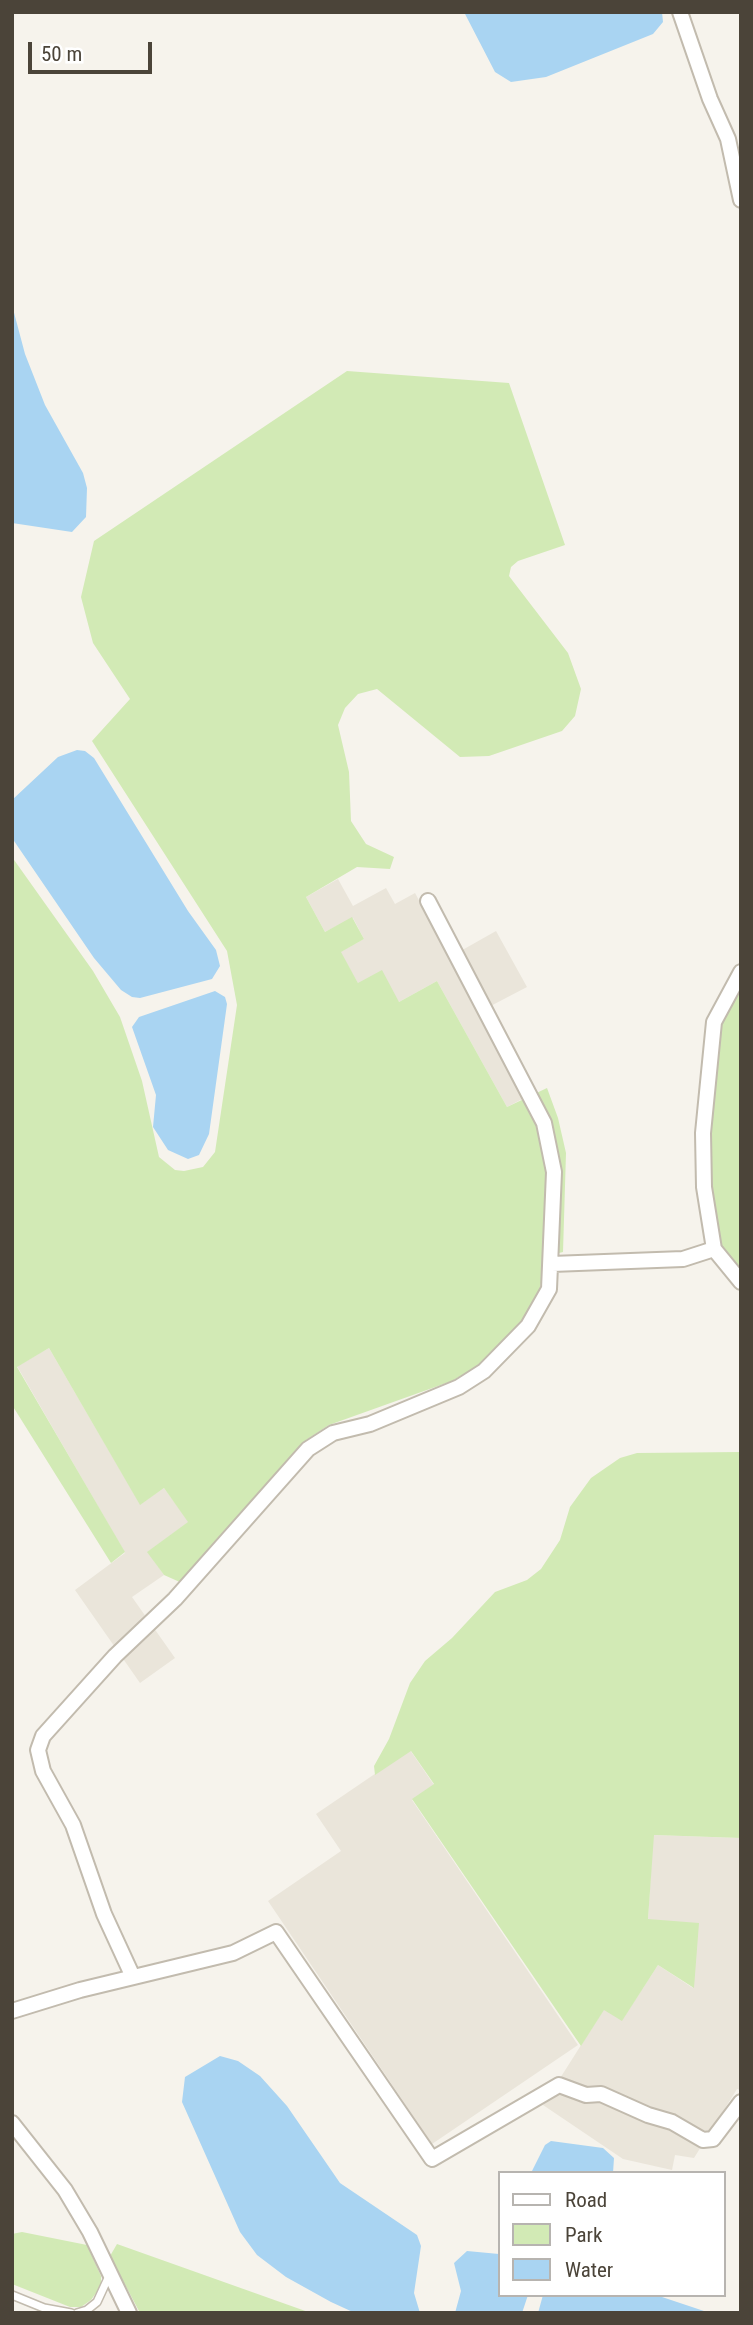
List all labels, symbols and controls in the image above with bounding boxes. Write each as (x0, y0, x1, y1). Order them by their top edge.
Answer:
scale bar (32, 28, 156, 72)
text: 50 m (41, 42, 82, 66)
legend (498, 2171, 725, 2297)
text: Road (565, 2188, 607, 2212)
text: Park (565, 2223, 602, 2247)
text: Water (565, 2258, 613, 2282)

